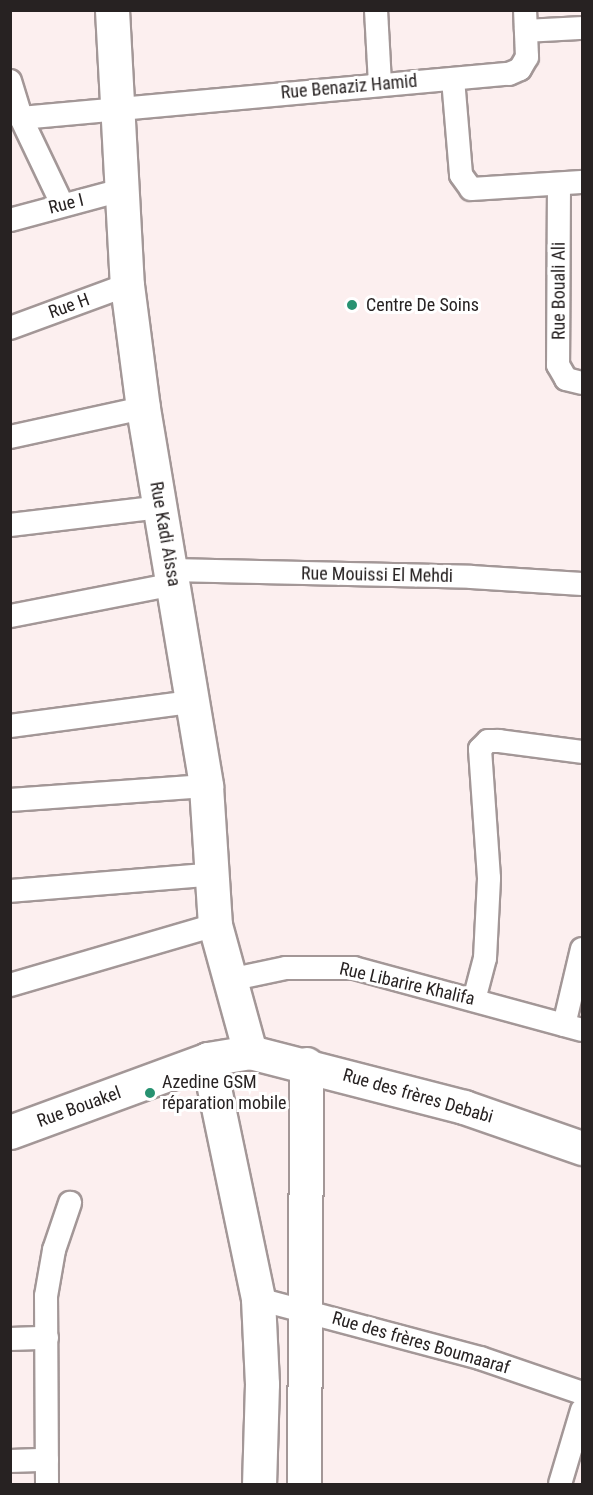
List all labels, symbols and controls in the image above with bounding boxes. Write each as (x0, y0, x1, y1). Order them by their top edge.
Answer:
street label: Rue Benaziz Hamid (280, 70, 418, 104)
street label: Rue I (46, 189, 86, 219)
street label: Rue Bouali Ali (548, 242, 570, 340)
street label: Rue H (46, 289, 92, 323)
place label: Centre De Soins (366, 294, 479, 316)
marker: Centre De Soins (343, 296, 361, 314)
street label: Rue Kadi Aissa (145, 480, 185, 588)
street label: Rue Mouissi El Mehdi (301, 563, 453, 587)
street label: Rue Libarire Khalifa (337, 958, 477, 1010)
street label: Rue des frères Debabi (340, 1064, 496, 1128)
place label: Azedine GSM réparation mobile (162, 1072, 287, 1114)
street label: Rue Bouakel (34, 1082, 124, 1132)
marker: Azedine GSM réparation mobile (143, 1086, 157, 1100)
street label: Rue des frères Boumaaraf (330, 1307, 512, 1379)

